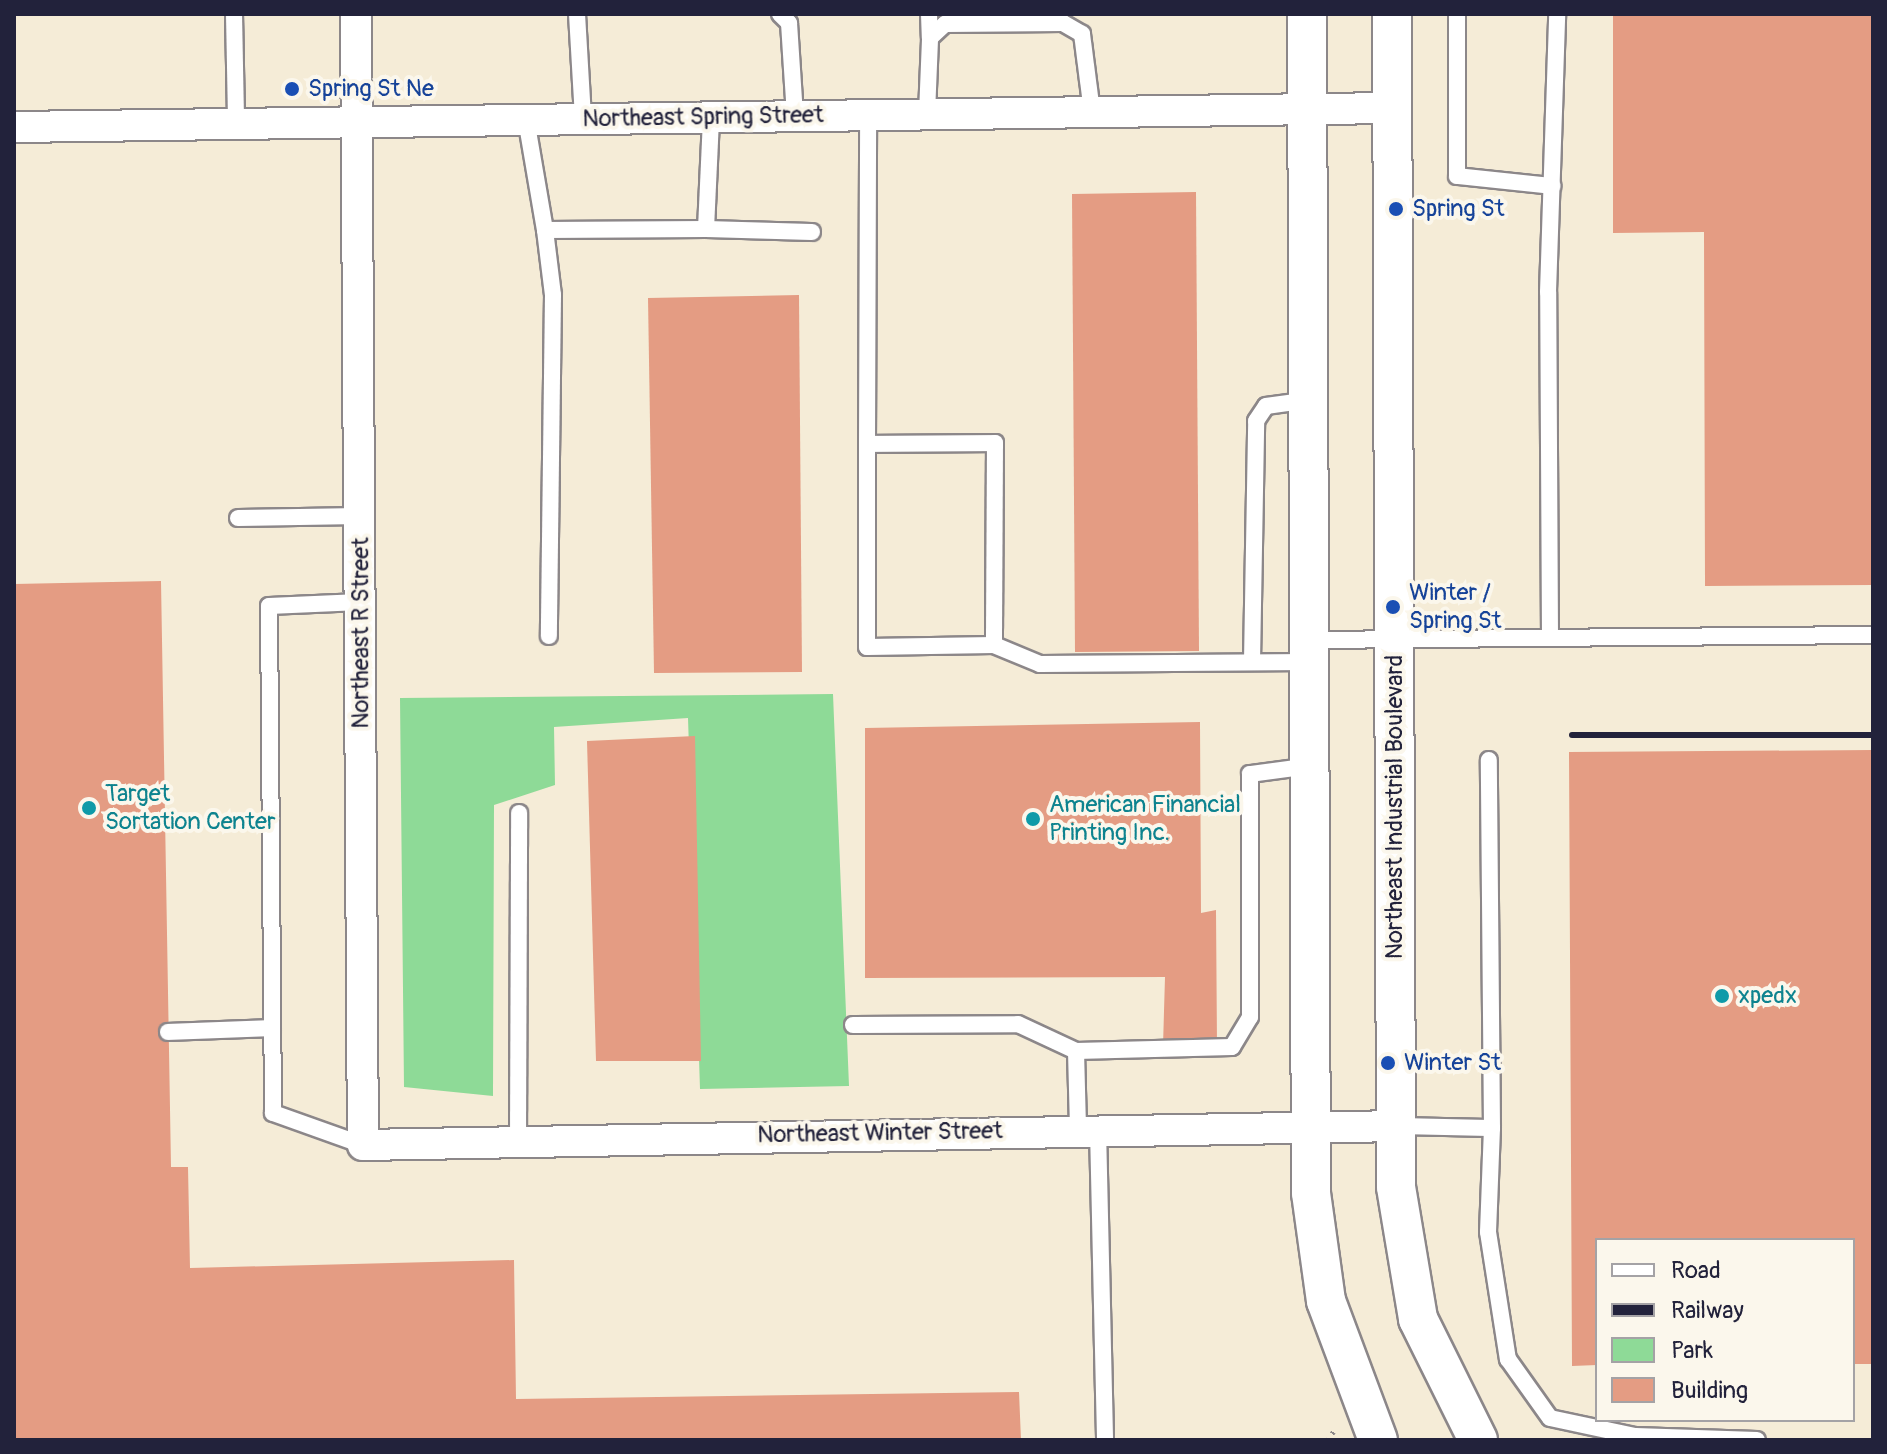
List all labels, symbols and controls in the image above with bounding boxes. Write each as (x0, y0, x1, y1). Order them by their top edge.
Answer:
place label: Spring St Ne (308, 75, 434, 103)
marker: Spring St Ne (283, 80, 301, 98)
street label: Northeast Spring Street (582, 100, 824, 134)
place label: Spring St (1412, 195, 1504, 223)
marker: Spring St (1387, 200, 1405, 218)
street label: Northeast R Street (347, 537, 375, 729)
place label: Winter / Spring St (1409, 579, 1501, 635)
marker: Winter / Spring St (1384, 598, 1402, 616)
street label: Northeast Industrial Boulevard (1381, 655, 1409, 959)
place label: Target Sortation Center (105, 780, 276, 836)
place label: American Financial Printing Inc. (1049, 791, 1241, 847)
marker: Target Sortation Center (80, 799, 98, 817)
marker: American Financial Printing Inc. (1024, 810, 1042, 828)
place label: xpedx (1738, 982, 1797, 1010)
marker: xpedx (1713, 987, 1731, 1005)
place label: Winter St (1404, 1049, 1501, 1077)
marker: Winter St (1379, 1054, 1397, 1072)
street label: Northeast Winter Street (757, 1116, 1003, 1150)
legend (1595, 1238, 1855, 1422)
text: Road (1671, 1256, 1721, 1285)
text: Railway (1671, 1296, 1744, 1325)
text: Park (1671, 1336, 1713, 1365)
text: Building (1671, 1376, 1748, 1405)

